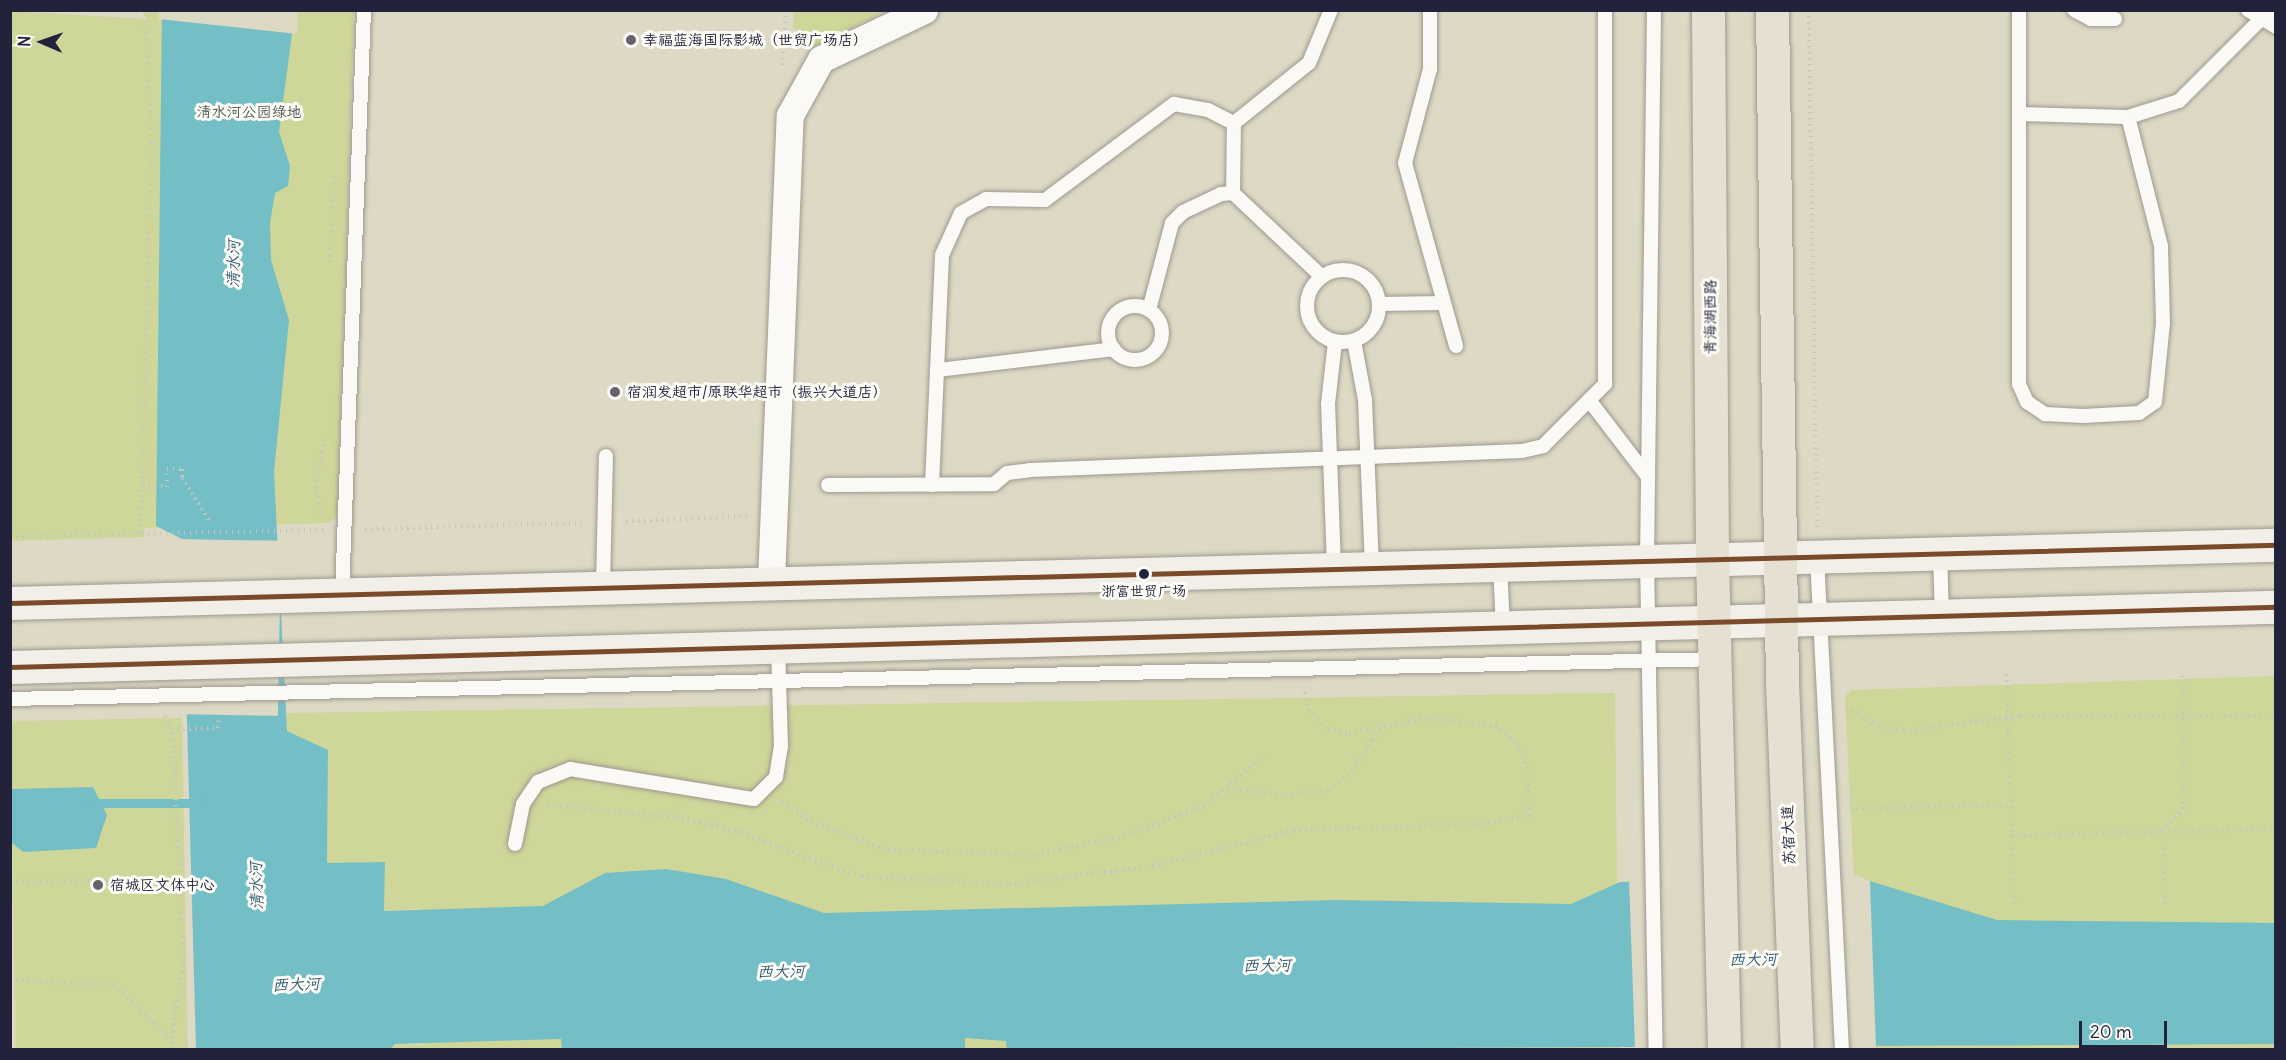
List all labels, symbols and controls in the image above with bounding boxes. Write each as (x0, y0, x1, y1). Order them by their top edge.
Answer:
north arrow (12, 12, 72, 72)
place label: 幸福蓝海国际影城（世贸广场店） (643, 31, 868, 49)
marker: 幸福蓝海国际影城（世贸广场店） (624, 33, 638, 47)
text: N (14, 35, 34, 47)
park label: 清水河公园绿地 (197, 103, 301, 121)
water label: 清水河 (223, 240, 243, 288)
street label: 青海湖西路 (1701, 280, 1719, 354)
place label: 宿润发超市/原联华超市（振兴大道店） (627, 383, 887, 401)
marker: 宿润发超市/原联华超市（振兴大道店） (608, 385, 622, 399)
marker: 浙富世贸广场 (1138, 568, 1150, 580)
place label: 浙富世贸广场 (1102, 583, 1186, 599)
street label: 苏宿大道 (1778, 805, 1798, 865)
water label: 清水河 (246, 862, 266, 910)
place label: 宿城区文体中心 (110, 876, 215, 894)
marker: 宿城区文体中心 (91, 878, 105, 892)
water label: 西大河 (1729, 949, 1777, 969)
water label: 西大河 (1243, 955, 1291, 975)
water label: 西大河 (757, 961, 805, 981)
water label: 西大河 (272, 974, 320, 994)
scale bar (2082, 1009, 2170, 1047)
text: 20 m (2090, 1020, 2132, 1043)

